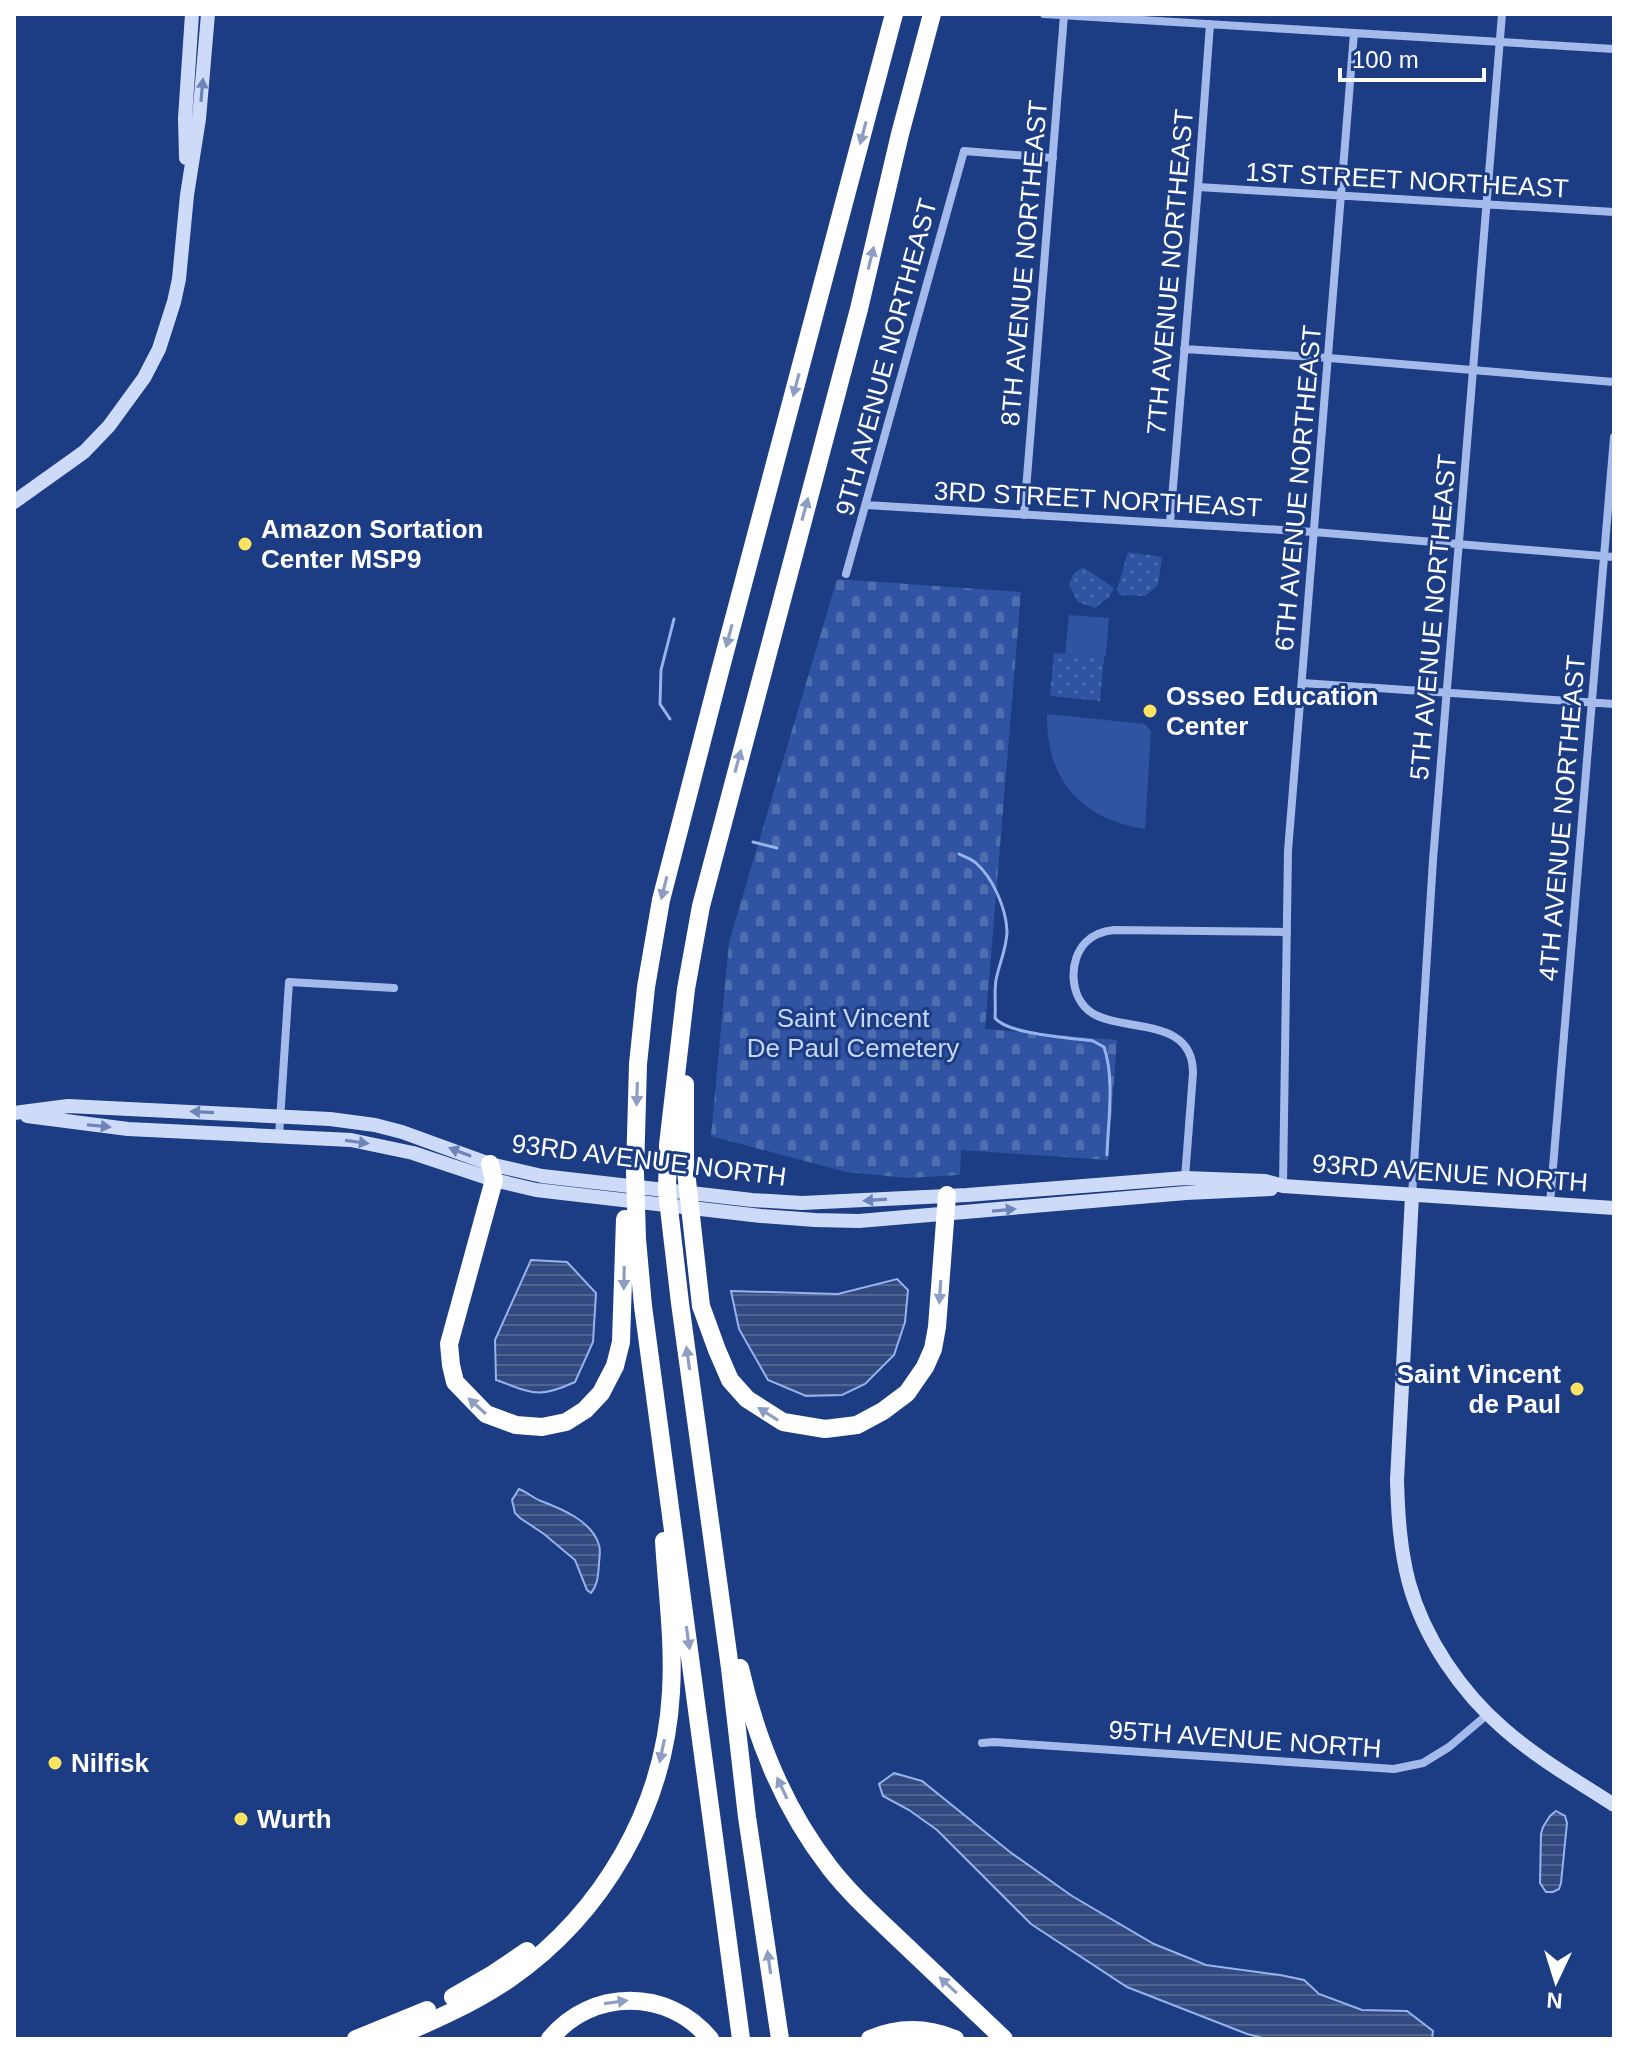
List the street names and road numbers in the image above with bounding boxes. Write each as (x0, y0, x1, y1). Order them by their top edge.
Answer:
street label: 8TH AVENUE NORTHEAST (995, 99, 1053, 427)
street label: 7TH AVENUE NORTHEAST (1141, 108, 1199, 436)
street label: 1ST STREET NORTHEAST (1245, 157, 1569, 203)
street label: 9TH AVENUE NORTHEAST (829, 195, 943, 519)
street label: 6TH AVENUE NORTHEAST (1269, 324, 1327, 652)
street label: 5TH AVENUE NORTHEAST (1404, 453, 1462, 781)
street label: 3RD STREET NORTHEAST (933, 475, 1263, 523)
street label: 4TH AVENUE NORTHEAST (1533, 654, 1591, 982)
street label: 93RD AVENUE NORTH (510, 1128, 788, 1192)
street label: 93RD AVENUE NORTH (1311, 1148, 1589, 1198)
street label: 95TH AVENUE NORTH (1108, 1714, 1382, 1764)

